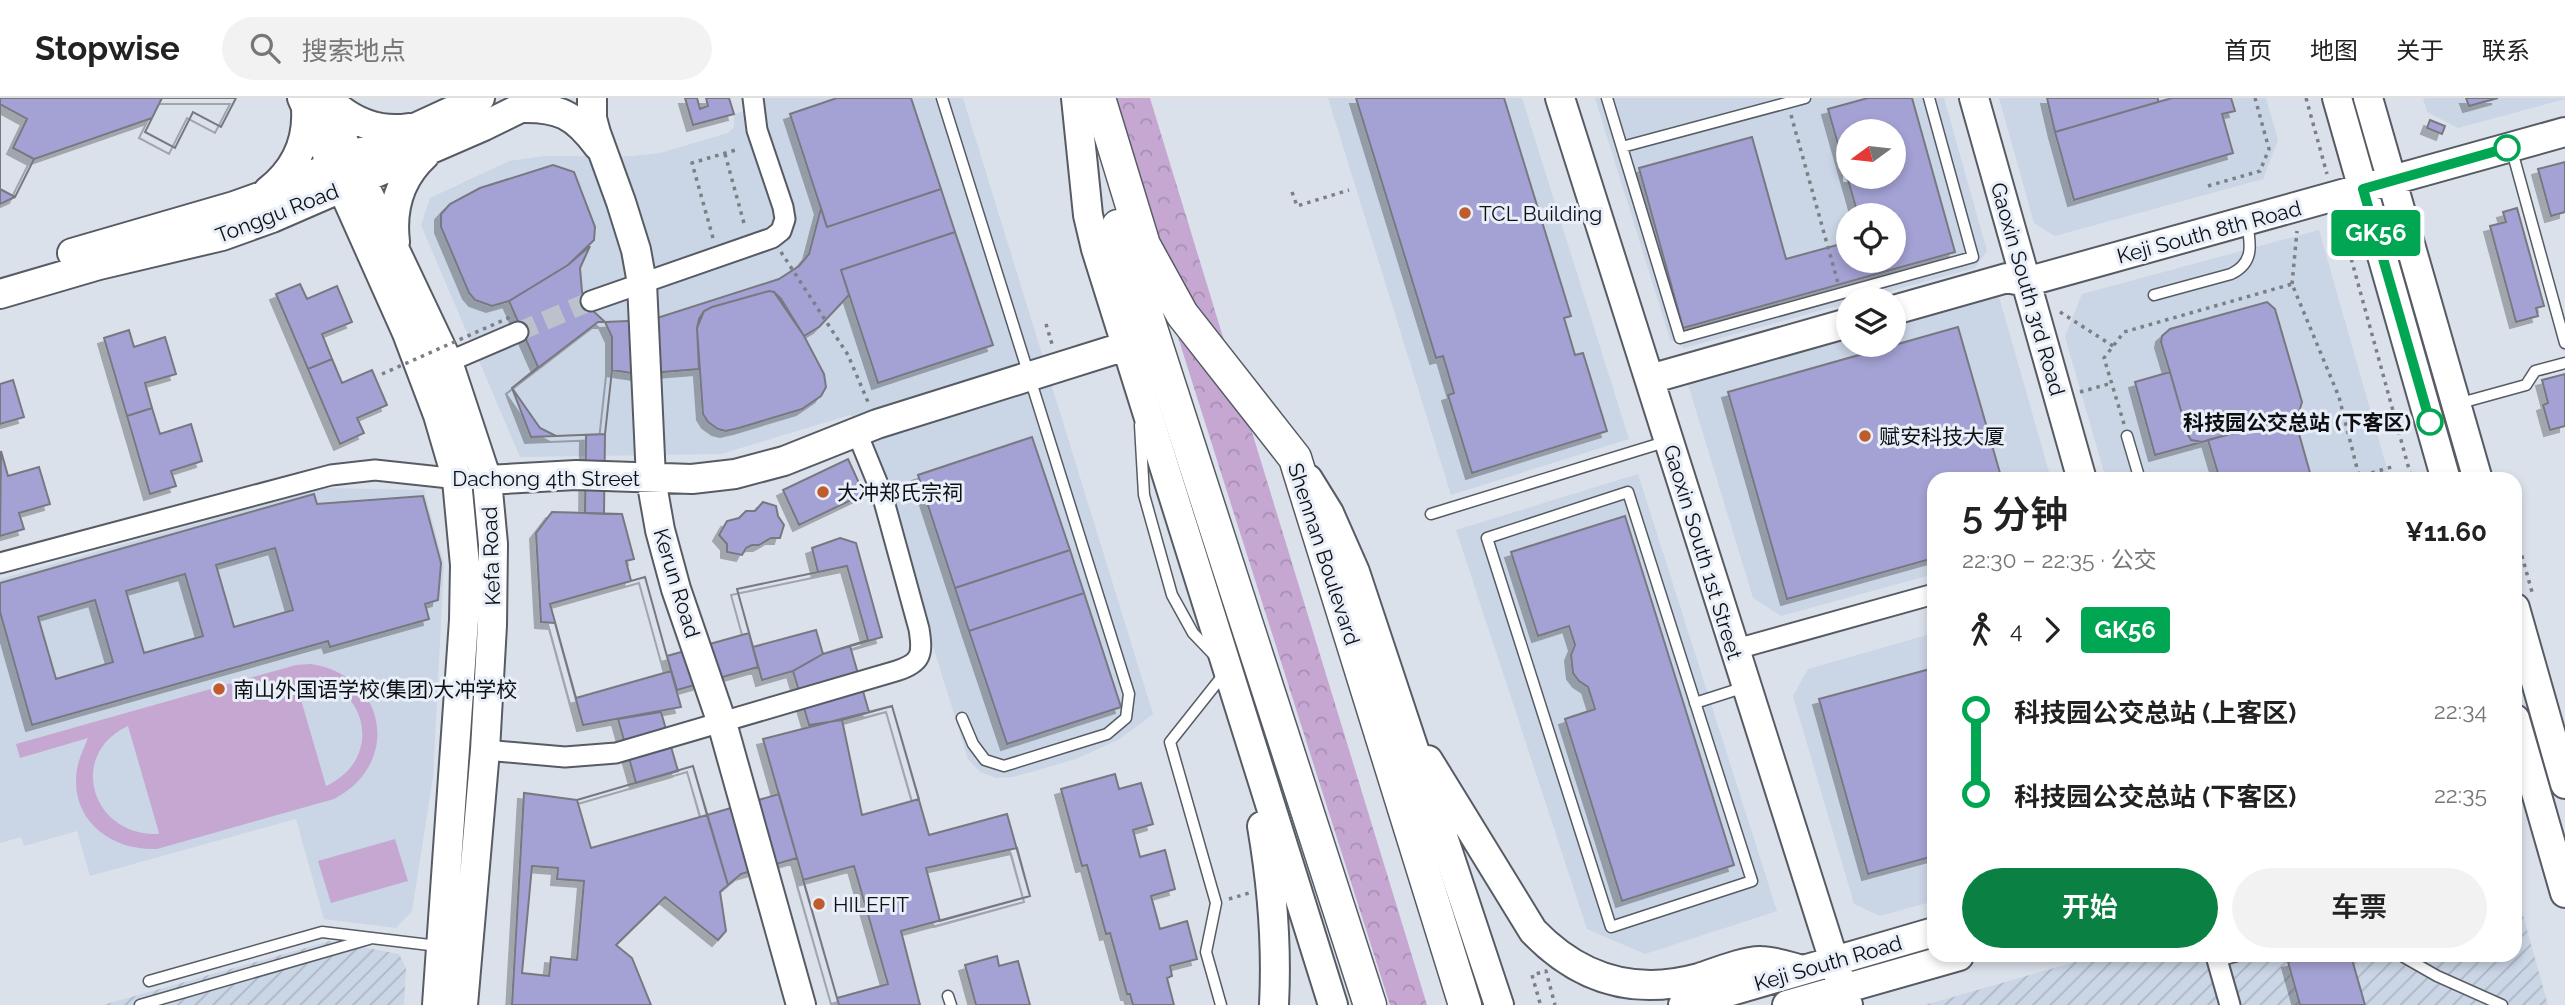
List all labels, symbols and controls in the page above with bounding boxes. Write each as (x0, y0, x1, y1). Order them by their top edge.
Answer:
search box (222, 17, 712, 80)
text: Stopwise (35, 29, 180, 68)
icon: search (246, 29, 284, 67)
text: 搜索地点 (302, 36, 406, 66)
text: 首页 (2224, 36, 2272, 65)
text: 地图 (2310, 36, 2358, 65)
text: 关于 (2396, 36, 2444, 65)
text: 联系 (2482, 36, 2530, 65)
north arrow (1836, 119, 1906, 189)
map controls (1836, 119, 1906, 357)
unlabelled marker (2494, 135, 2520, 161)
street label: Tonggu Road (212, 178, 342, 248)
street label: Gaoxin South 3rd Road (1986, 179, 2070, 399)
street label: Keji South 8th Road (2114, 195, 2304, 269)
place label: TCL Building (1479, 201, 1602, 226)
button: locate (1836, 203, 1906, 273)
marker: TCL Building (1457, 205, 1473, 221)
line badge: GK56 (2327, 210, 2425, 256)
text: GK56 (2345, 218, 2407, 247)
button: layers (1836, 287, 1906, 357)
marker: 科技园公交总站 (下客区) (2417, 409, 2443, 435)
place label: 科技园公交总站 (下客区) (2183, 410, 2411, 435)
place label: 赋安科技大厦 (1879, 424, 2005, 449)
marker: 赋安科技大厦 (1857, 428, 1873, 444)
street label: Gaoxin South 1st Street (1658, 442, 1748, 662)
street label: Shennan Boulevard (1283, 460, 1365, 648)
street label: Dachong 4th Street (452, 466, 640, 491)
place label: 大冲郑氏宗祠 (837, 480, 963, 505)
marker: 大冲郑氏宗祠 (815, 484, 831, 500)
text: 5 分钟 (1962, 492, 2068, 537)
street label: Kefa Road (477, 506, 505, 606)
text: ¥11.60 (2405, 517, 2487, 547)
street label: Kerun Road (649, 525, 705, 641)
text: 22:30 – 22:35 · 公交 (1962, 546, 2157, 573)
icon: walk (1962, 611, 2000, 649)
icon: forward (2033, 611, 2071, 649)
text: GK56 (2095, 615, 2156, 644)
text: 4 (2010, 616, 2023, 643)
place label: 南山外国语学校(集团)大冲学校 (233, 677, 517, 702)
marker: 南山外国语学校(集团)大冲学校 (211, 681, 227, 697)
text: 22:34 (2434, 697, 2487, 724)
text: 科技园公交总站 (上客区) (2014, 698, 2296, 728)
text: 22:35 (2434, 781, 2487, 808)
text: 科技园公交总站 (下客区) (2014, 782, 2296, 812)
button: 开始 (1962, 868, 2218, 948)
button: 车票 (2232, 868, 2487, 948)
place label: HILEFIT (833, 892, 909, 917)
marker: HILEFIT (811, 896, 827, 912)
street label: Keji South Road (1751, 930, 1905, 996)

